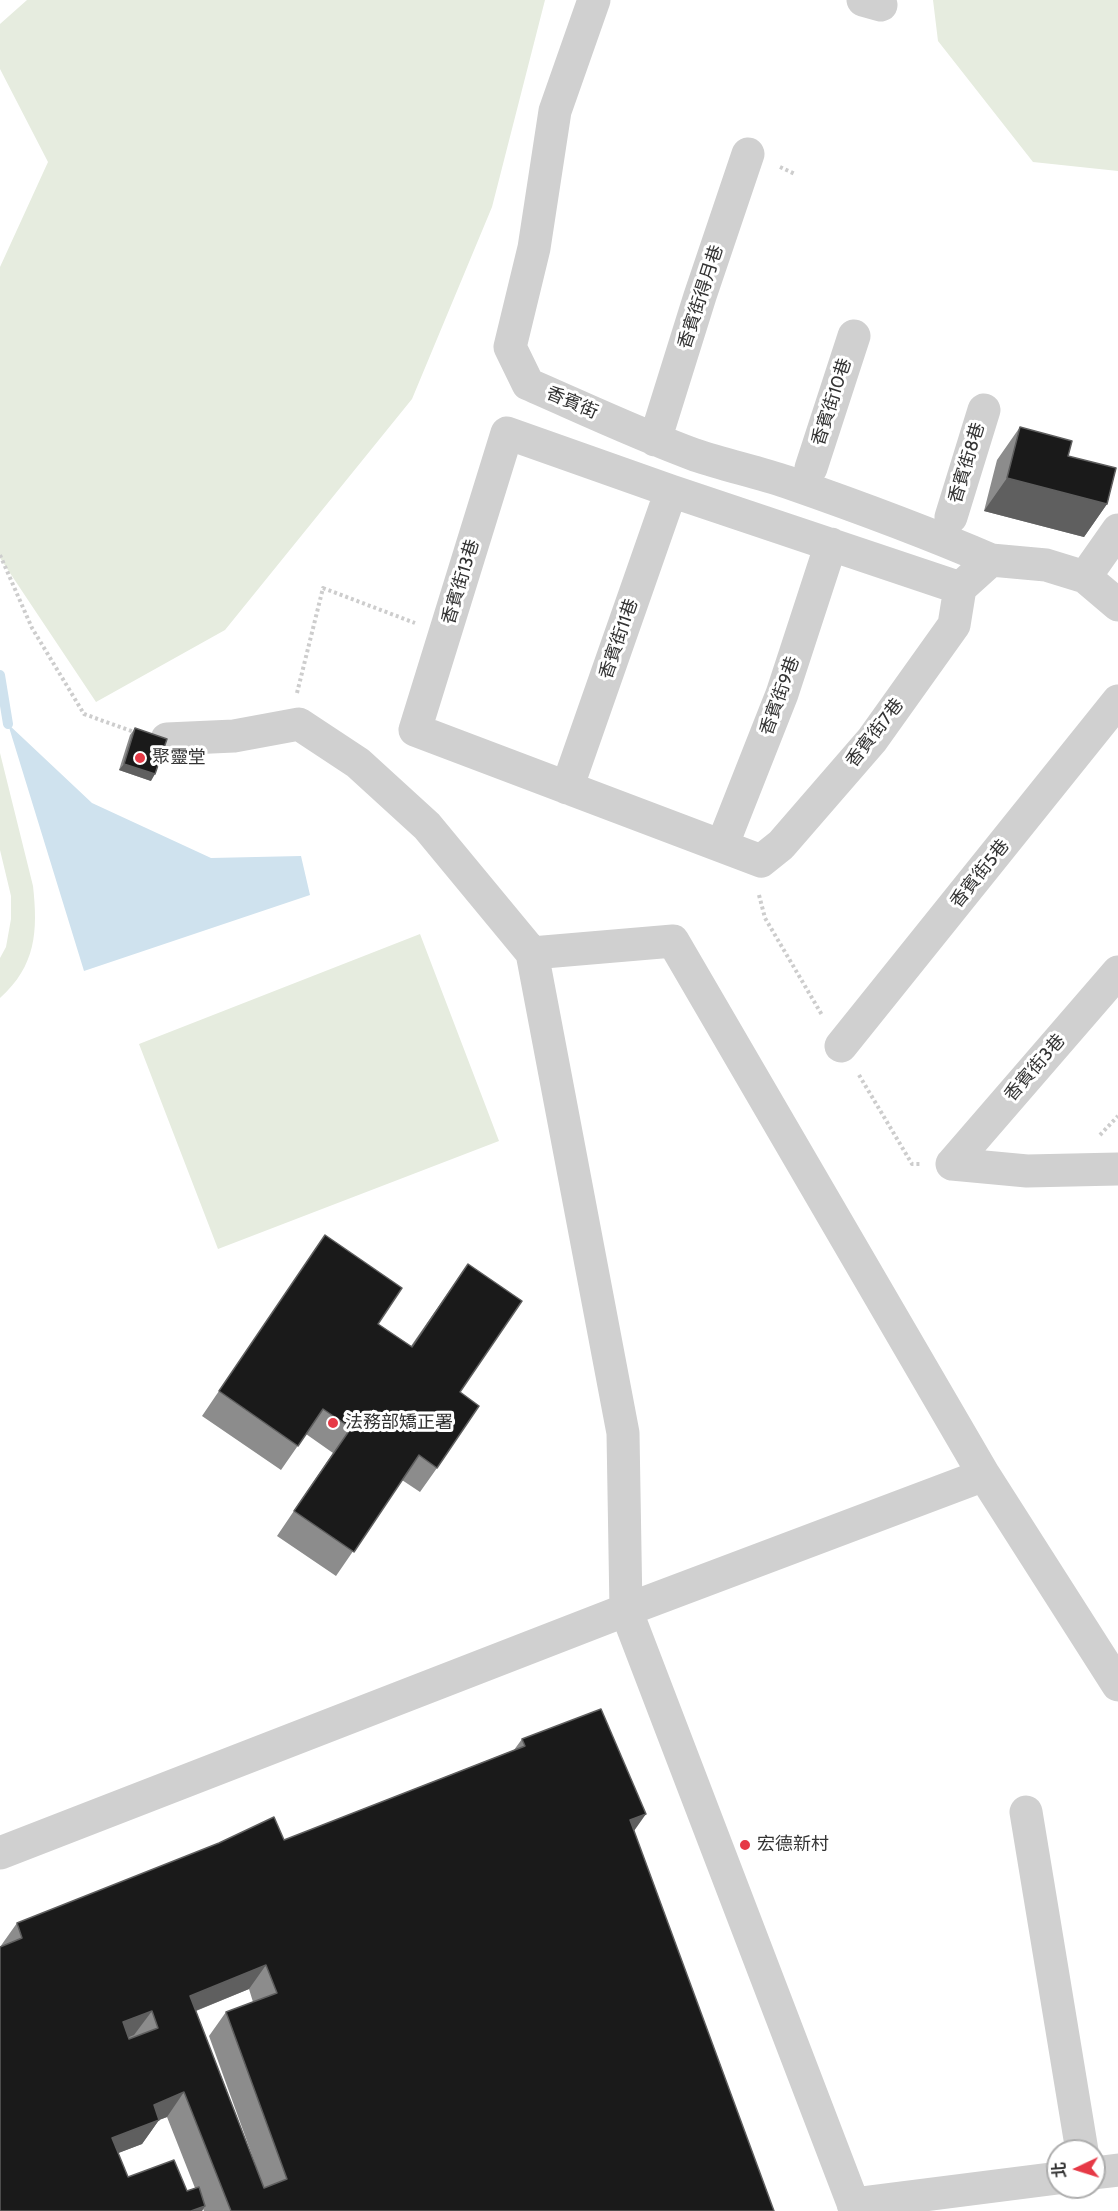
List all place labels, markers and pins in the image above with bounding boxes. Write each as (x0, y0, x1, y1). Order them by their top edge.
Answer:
place label: 聚靈堂 (152, 747, 206, 769)
marker: 聚靈堂 (133, 751, 147, 765)
place label: 法務部矯正署 (345, 1412, 453, 1434)
marker: 法務部矯正署 (326, 1416, 340, 1430)
place label: 宏德新村 (757, 1834, 829, 1856)
marker: 宏德新村 (738, 1838, 752, 1852)

